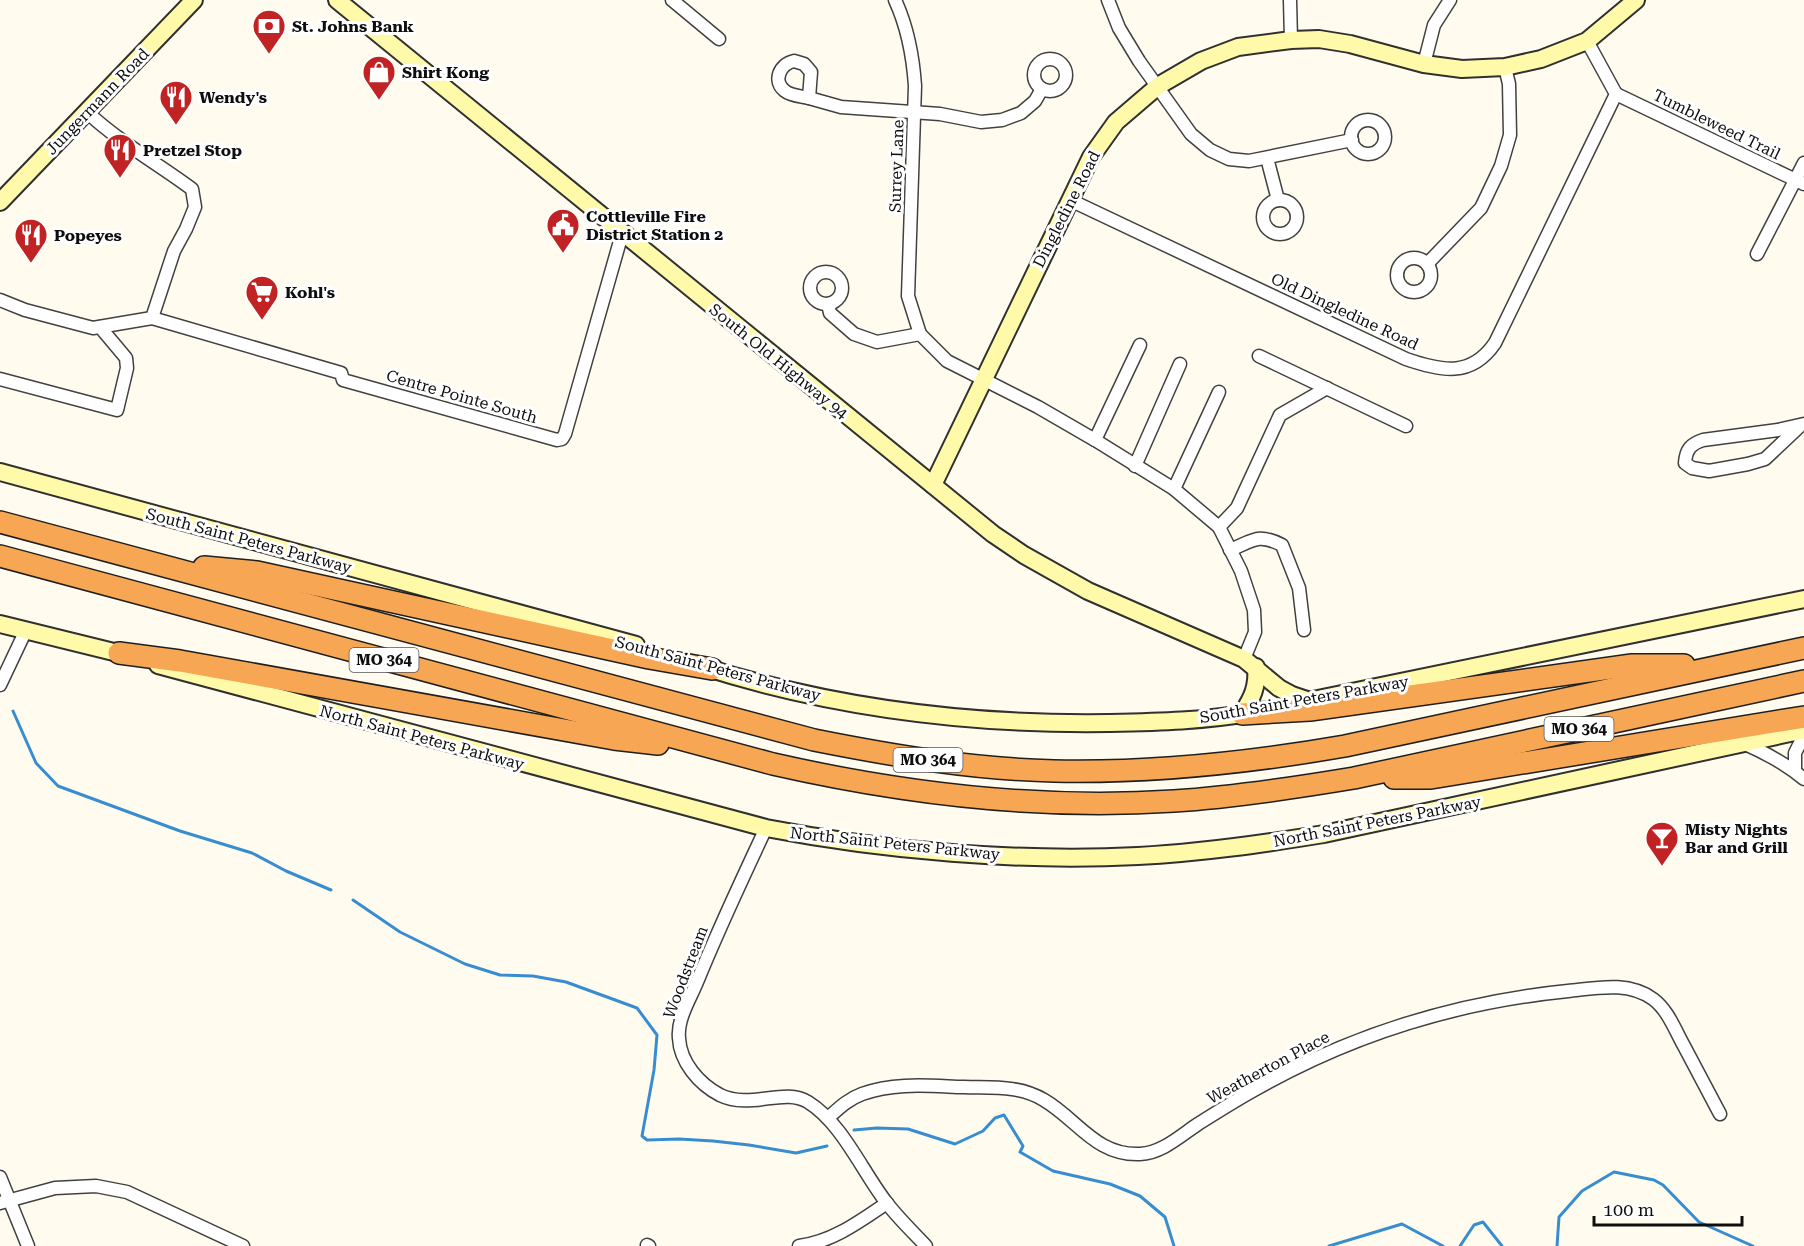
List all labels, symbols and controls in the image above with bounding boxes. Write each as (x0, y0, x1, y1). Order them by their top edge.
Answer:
bank icon: St. Johns Bank (251, 8, 287, 55)
place label: St. Johns Bank (292, 17, 414, 36)
street label: Jungermann Road (42, 44, 153, 158)
shop icon: Shirt Kong (361, 54, 397, 101)
place label: Shirt Kong (402, 63, 489, 82)
restaurant icon: Wendy's (158, 79, 194, 126)
street label: Tumbleweed Trail (1650, 85, 1784, 164)
place label: Wendy's (199, 88, 267, 107)
street label: Surrey Lane (885, 119, 908, 213)
restaurant icon: Pretzel Stop (102, 132, 138, 179)
place label: Pretzel Stop (143, 141, 242, 160)
street label: Dingledine Road (1029, 148, 1104, 271)
public building icon: Cottleville Fire District Station 2 (545, 207, 581, 254)
place label: Cottleville Fire District Station 2 (586, 207, 723, 244)
restaurant icon: Popeyes (13, 217, 49, 264)
place label: Popeyes (54, 226, 122, 245)
street label: Old Dingledine Road (1268, 269, 1422, 354)
supermarket icon: Kohl's (244, 274, 280, 321)
place label: Kohl's (285, 283, 335, 302)
street label: South Old Highway 94 (706, 300, 852, 423)
street label: Centre Pointe South (384, 366, 539, 427)
street label: South Saint Peters Parkway (144, 504, 354, 577)
street label: South Saint Peters Parkway (613, 632, 823, 705)
road number: MO 364 (350, 648, 418, 672)
street label: South Saint Peters Parkway (1198, 672, 1411, 727)
street label: North Saint Peters Parkway (317, 701, 527, 774)
road number: MO 364 (1544, 717, 1614, 741)
road number: MO 364 (894, 748, 962, 772)
street label: North Saint Peters Parkway (1272, 792, 1483, 851)
bar icon: Misty Nights Bar and Grill (1644, 820, 1680, 867)
place label: Misty Nights Bar and Grill (1685, 820, 1788, 857)
street label: North Saint Peters Parkway (789, 823, 1001, 864)
street label: Woodstream (659, 923, 712, 1021)
street label: Weatherton Place (1204, 1027, 1333, 1108)
scale bar (1594, 1189, 1742, 1227)
text: 100 m (1603, 1199, 1654, 1220)

